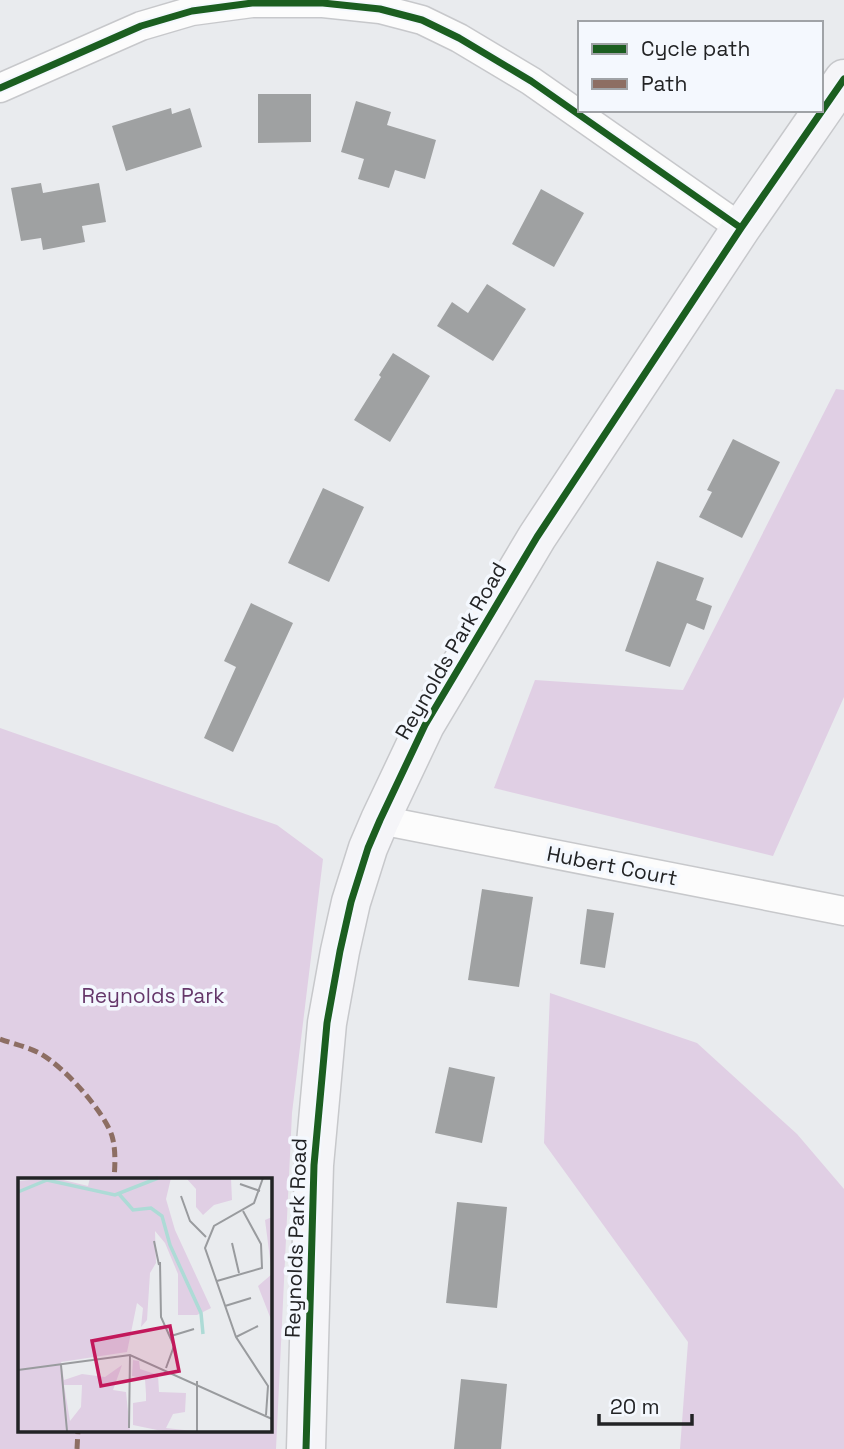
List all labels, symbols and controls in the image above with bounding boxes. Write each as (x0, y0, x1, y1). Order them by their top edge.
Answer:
legend (578, 21, 823, 112)
text: Cycle path (641, 35, 750, 62)
text: Path (641, 70, 687, 97)
street label: Reynolds Park Road (389, 557, 512, 744)
street label: Hubert Court (545, 840, 680, 891)
park label: Reynolds Park (81, 982, 225, 1009)
street label: Reynolds Park Road (279, 1138, 312, 1338)
inset map (18, 1178, 271, 1432)
scale bar (599, 1382, 692, 1426)
text: 20 m (610, 1393, 660, 1420)

